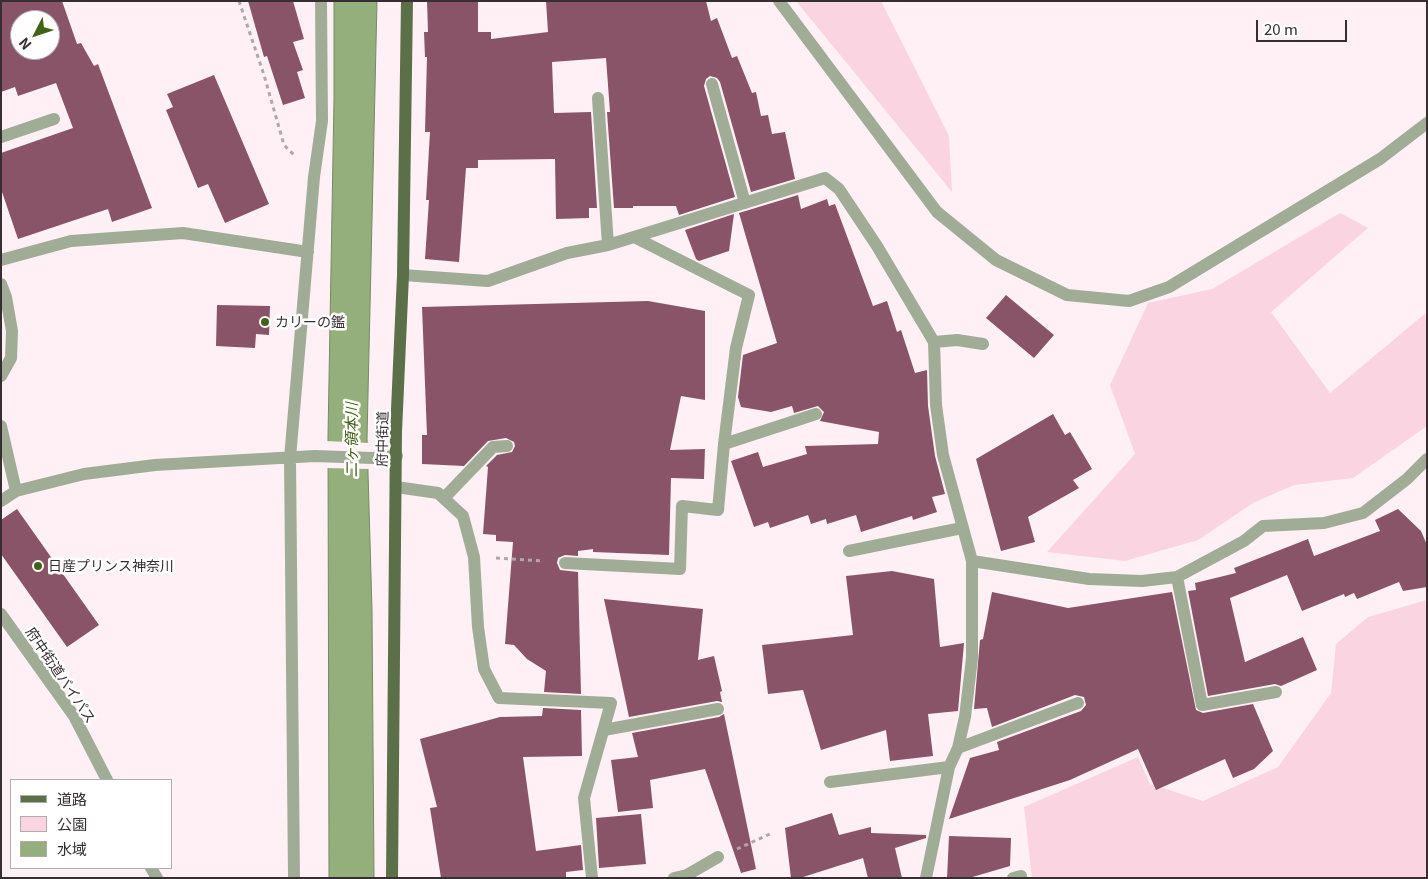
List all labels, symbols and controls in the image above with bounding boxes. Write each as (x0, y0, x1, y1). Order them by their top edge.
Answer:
north arrow (10, 10, 60, 60)
scale bar (1258, 10, 1349, 42)
text: 20 m (1264, 18, 1298, 39)
text: N (13, 34, 35, 55)
place label: カリーの鑑 (275, 314, 345, 330)
marker: カリーの鑑 (259, 316, 271, 328)
water label: 二ヶ領本川 (342, 403, 360, 477)
street label: 府中街道 (373, 411, 391, 467)
place label: 日産プリンス神奈川 (48, 558, 174, 574)
marker: 日産プリンス神奈川 (32, 560, 44, 572)
street label: 府中街道バイパス (23, 624, 99, 726)
legend (10, 779, 172, 869)
text: 道路 (57, 788, 87, 809)
text: 公園 (57, 813, 87, 834)
text: 水域 (57, 838, 87, 859)

